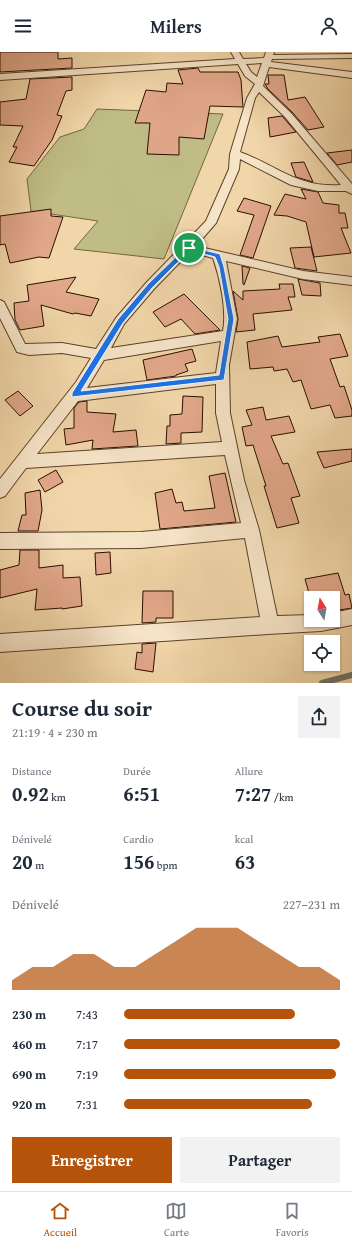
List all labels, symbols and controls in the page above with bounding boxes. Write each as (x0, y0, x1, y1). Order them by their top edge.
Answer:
text: Milers (150, 13, 202, 40)
icon: menu (12, 15, 34, 37)
icon: person (318, 15, 340, 37)
pin (172, 231, 206, 265)
icon: arrive (178, 237, 200, 259)
north arrow (304, 591, 340, 627)
map controls (304, 591, 340, 671)
button: locate (304, 635, 340, 671)
text: Course du soir (12, 692, 152, 724)
button: share (298, 696, 340, 738)
text: 21:19 · 4 × 230 m (12, 723, 98, 742)
text: Distance (12, 763, 51, 779)
text: Durée (123, 763, 151, 779)
text: Allure (235, 763, 263, 779)
text: 0.92 (12, 779, 49, 808)
text: 6:51 (123, 779, 160, 808)
text: 7:27 (235, 779, 271, 808)
text: km (49, 789, 66, 805)
text: /km (271, 789, 294, 805)
text: Dénivelé (12, 831, 52, 847)
text: Cardio (123, 831, 154, 847)
text: kcal (235, 831, 253, 847)
text: 20 (12, 847, 33, 876)
text: 156 (123, 847, 154, 876)
text: 63 (235, 847, 255, 876)
text: m (33, 857, 44, 873)
text: bpm (154, 857, 177, 873)
text: Dénivelé (12, 895, 59, 914)
text: 227–231 m (283, 895, 340, 914)
text: 230 m (12, 1005, 46, 1024)
text: 7:43 (76, 1005, 98, 1024)
text: 460 m (12, 1035, 46, 1054)
text: 7:17 (76, 1035, 98, 1054)
text: 690 m (12, 1065, 46, 1084)
text: 7:19 (76, 1065, 98, 1084)
text: 920 m (12, 1095, 46, 1114)
text: 7:31 (76, 1095, 98, 1114)
button: Enregistrer (12, 1137, 172, 1183)
button: Partager (180, 1137, 340, 1183)
tab: Accueil (43, 1200, 77, 1240)
tab: Carte (164, 1200, 189, 1240)
tab: Favoris (276, 1200, 309, 1240)

